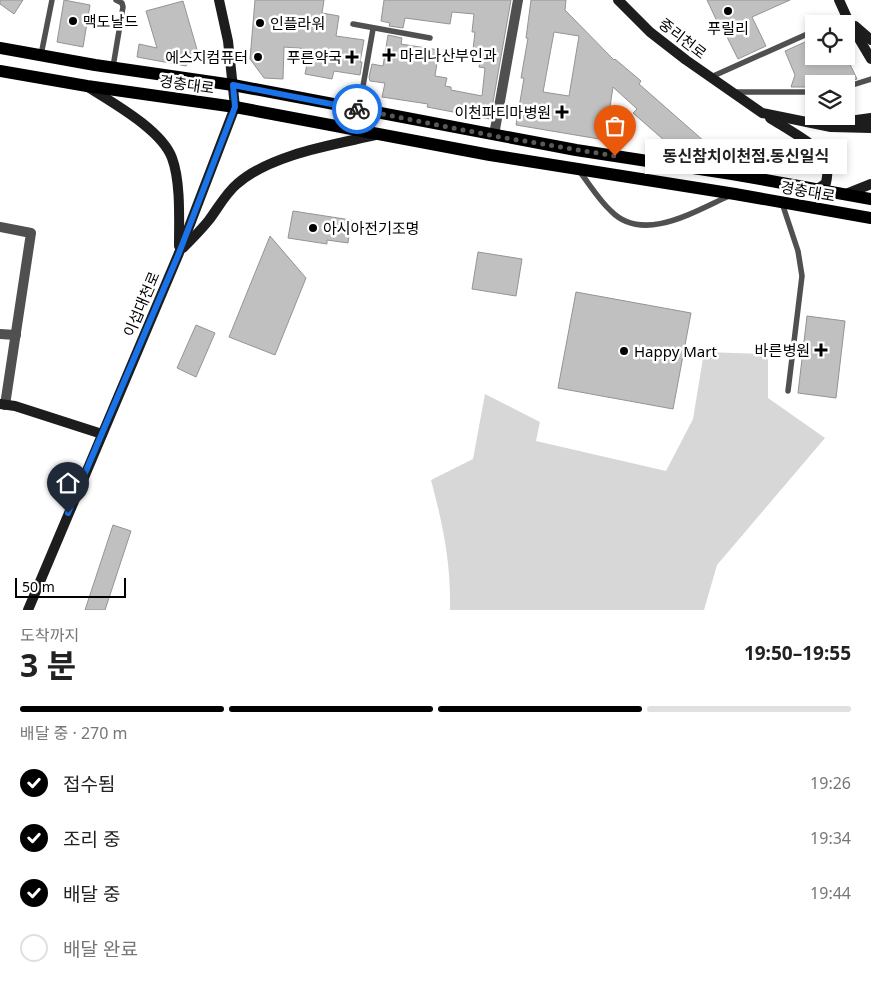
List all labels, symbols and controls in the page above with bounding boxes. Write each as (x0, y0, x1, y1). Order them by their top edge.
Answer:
marker: 푸릴리 (722, 5, 734, 17)
place label: 맥도날드 (83, 11, 138, 31)
place label: 인플라워 (270, 13, 325, 33)
street label: 중리천로 (655, 13, 711, 63)
marker: 맥도날드 (67, 15, 79, 27)
map controls (805, 15, 855, 125)
button: locate (805, 15, 855, 65)
marker: 인플라워 (254, 17, 266, 29)
place label: 푸릴리 (707, 18, 749, 38)
place label: 마리나산부인과 (400, 45, 497, 65)
place label: 에스지컴퓨터 (165, 47, 248, 67)
place label: 푸른약국 (287, 47, 342, 67)
marker: 마리나산부인과 (382, 48, 396, 62)
marker: 에스지컴퓨터 (252, 51, 264, 63)
marker: 푸른약국 (346, 51, 358, 63)
street label: 경충대로 (158, 70, 216, 98)
button: layers (805, 75, 855, 125)
courier (332, 84, 382, 134)
icon: bike (343, 95, 371, 123)
place label: 이천파티마병원 (454, 102, 551, 122)
marker: 이천파티마병원 (555, 105, 569, 119)
pin (594, 105, 636, 156)
icon: bag (601, 112, 629, 140)
callout: 동신참치이천점.동신일식 (645, 138, 848, 174)
text: 동신참치이천점.동신일식 (663, 145, 829, 167)
street label: 경충대로 (779, 176, 837, 206)
place label: 아시아전기조명 (323, 218, 420, 238)
marker: 아시아전기조명 (307, 222, 319, 234)
street label: 이섭대천로 (118, 268, 164, 340)
place label: 바른병원 (755, 340, 810, 360)
place label: Happy Mart (634, 341, 717, 361)
marker: 바른병원 (814, 343, 828, 357)
marker: Happy Mart (618, 345, 630, 357)
pin (47, 462, 89, 513)
icon: home (54, 469, 82, 497)
scale bar (15, 575, 126, 598)
text: 50 m (22, 577, 55, 596)
text: 도착까지 (20, 624, 79, 646)
text: 19:50–19:55 (744, 640, 851, 666)
text: 3 분 (20, 643, 76, 686)
text: 배달 중 · 270 m (20, 722, 128, 744)
icon: check (20, 769, 48, 797)
text: 접수됨 (63, 771, 115, 797)
text: 19:26 (810, 772, 851, 794)
icon: check (20, 824, 48, 852)
text: 조리 중 (63, 826, 120, 852)
text: 19:34 (810, 827, 851, 849)
icon: check (20, 879, 48, 907)
text: 배달 중 (63, 881, 120, 907)
text: 19:44 (810, 882, 851, 904)
text: 배달 완료 (63, 936, 138, 962)

